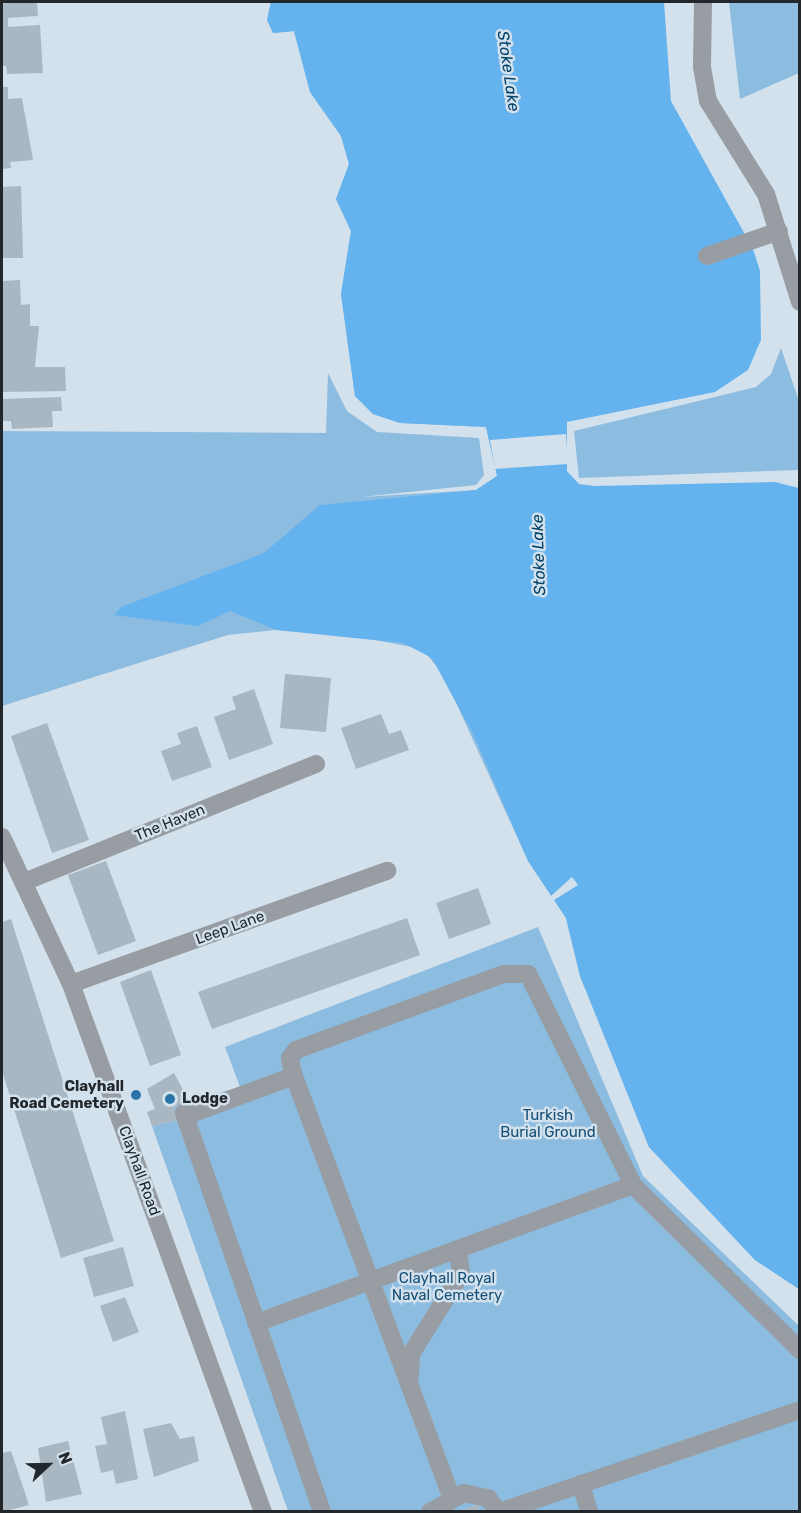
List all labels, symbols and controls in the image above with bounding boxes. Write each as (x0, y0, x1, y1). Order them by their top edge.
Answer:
water label: Stoke Lake (493, 30, 523, 112)
water label: Stoke Lake (528, 514, 550, 596)
street label: The Haven (132, 801, 208, 845)
street label: Leep Lane (193, 907, 267, 949)
place label: Clayhall Road Cemetery (9, 1077, 124, 1112)
marker: Clayhall Road Cemetery (129, 1088, 143, 1102)
place label: Lodge (182, 1090, 228, 1108)
marker: Lodge (163, 1092, 177, 1106)
park label: Turkish Burial Ground (500, 1106, 596, 1141)
street label: Clayhall Road (114, 1124, 164, 1218)
park label: Clayhall Royal Naval Cemetery (392, 1269, 502, 1304)
north arrow (18, 1435, 78, 1495)
text: N (54, 1449, 76, 1467)

